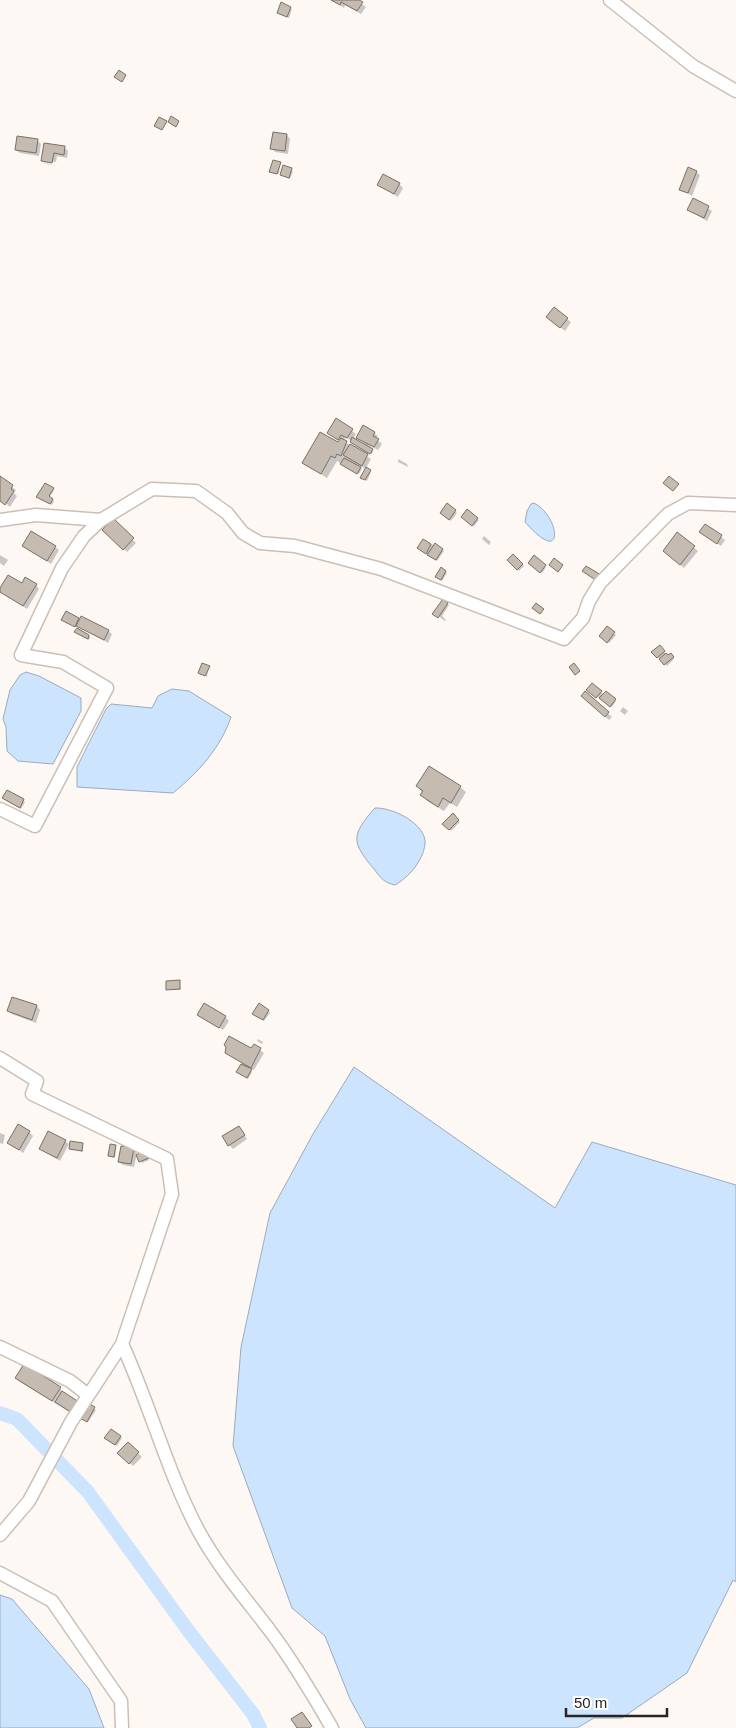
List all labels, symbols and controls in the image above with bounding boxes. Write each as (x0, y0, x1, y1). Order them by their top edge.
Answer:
scale bar (566, 1686, 667, 1718)
text: 50 m (574, 1694, 607, 1711)

